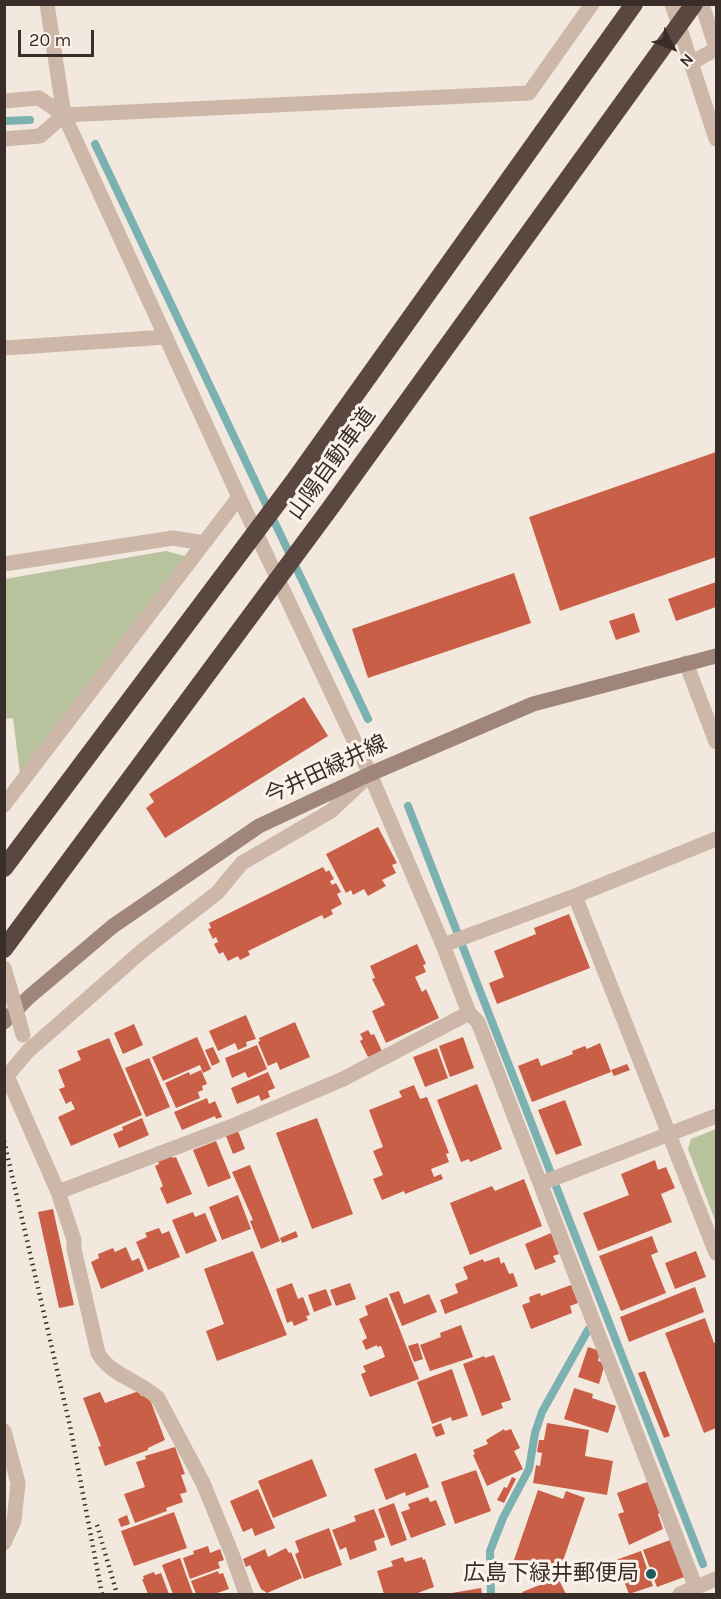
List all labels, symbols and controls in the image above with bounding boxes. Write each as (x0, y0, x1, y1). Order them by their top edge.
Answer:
scale bar (21, 18, 98, 56)
north arrow (643, 18, 703, 78)
text: 20 m (29, 29, 71, 51)
text: N (676, 50, 698, 71)
street label: 山陽自動車道 (283, 403, 381, 525)
street label: 今井田緑井線 (261, 730, 391, 810)
place label: 広島下緑井郵便局 (463, 1561, 639, 1587)
marker: 広島下緑井郵便局 (644, 1567, 658, 1581)

